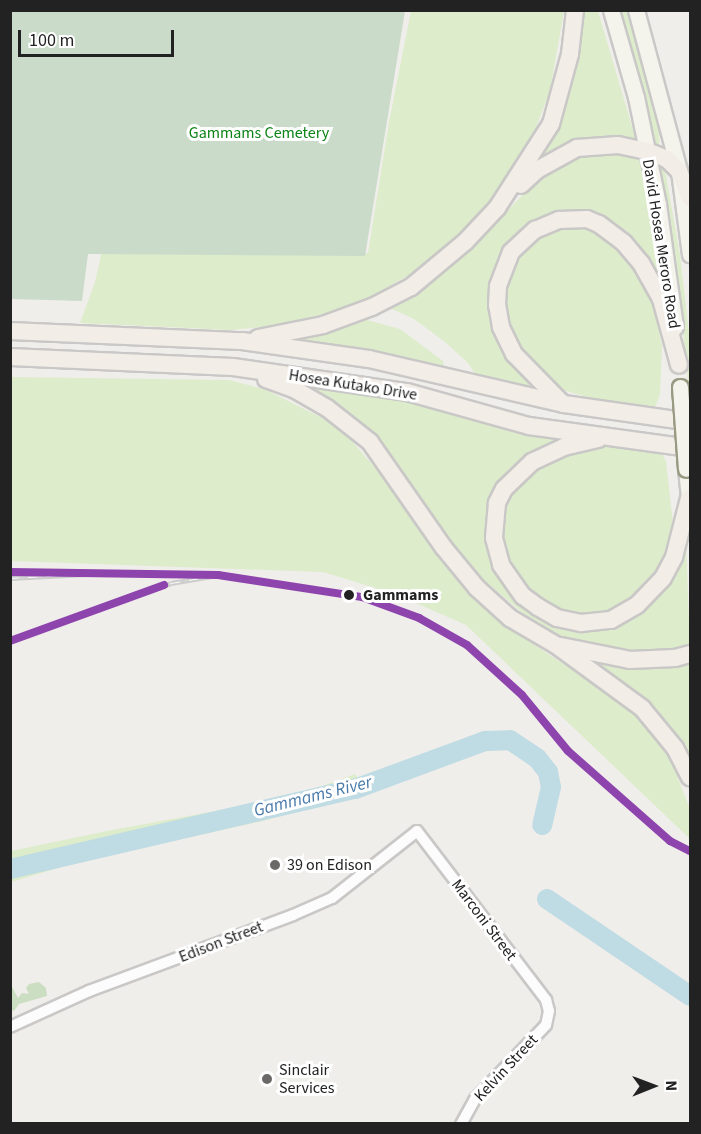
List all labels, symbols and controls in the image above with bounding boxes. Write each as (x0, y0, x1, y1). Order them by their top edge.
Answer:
scale bar (21, 18, 177, 56)
text: 100 m (29, 28, 74, 53)
park label: Gammams Cemetery (189, 123, 329, 143)
street label: David Hosea Meroro Road (638, 158, 684, 330)
street label: Hosea Kutako Drive (287, 365, 419, 405)
place label: Gammams (363, 585, 438, 605)
marker: Gammams (340, 586, 358, 604)
water label: Gammams River (252, 772, 374, 822)
place label: 39 on Edison (287, 855, 372, 875)
marker: 39 on Edison (268, 858, 282, 872)
street label: Marconi Street (447, 876, 521, 964)
street label: Edison Street (176, 917, 266, 967)
street label: Kelvin Street (470, 1031, 542, 1105)
north arrow (623, 1056, 683, 1116)
place label: Sinclair Services (279, 1060, 334, 1098)
marker: Sinclair Services (260, 1072, 274, 1086)
text: N (660, 1080, 682, 1091)

